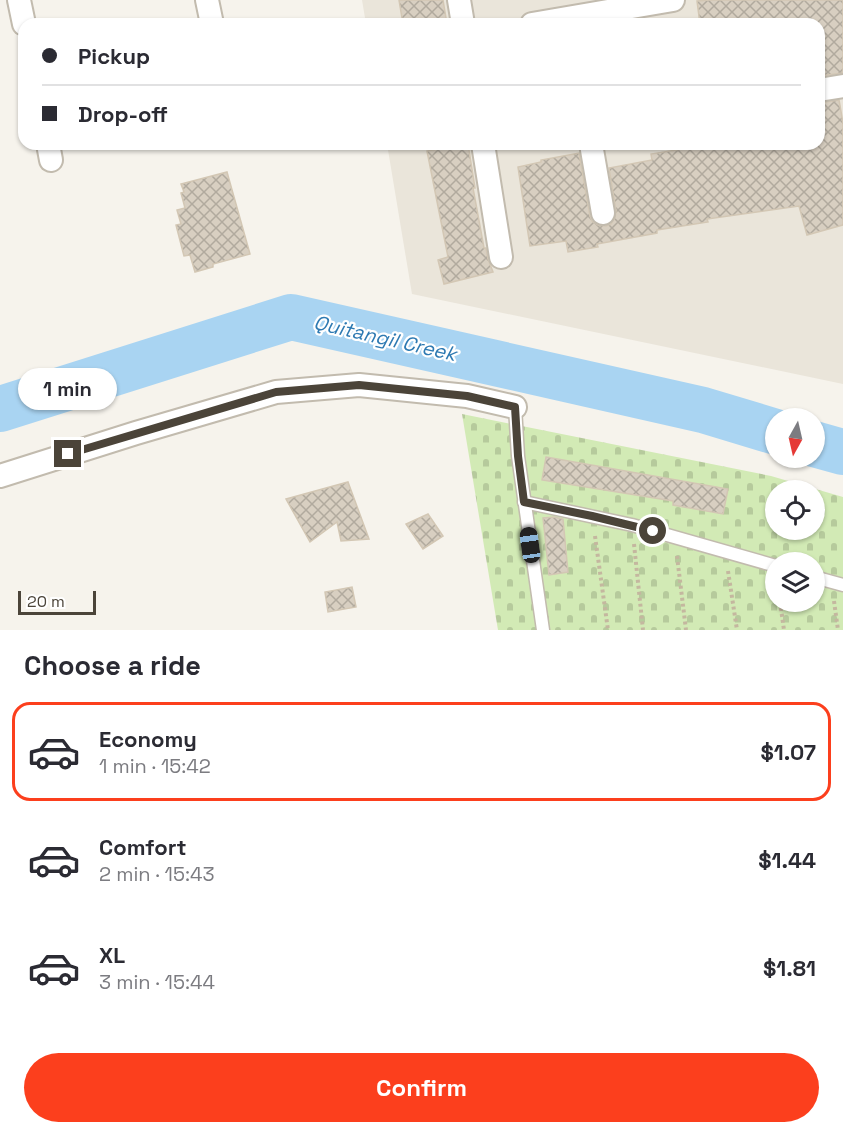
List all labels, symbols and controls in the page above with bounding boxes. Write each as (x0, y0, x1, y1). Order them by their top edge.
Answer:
text: Pickup (78, 42, 150, 70)
text: Drop-off (78, 100, 168, 128)
water label: Quitangil Creek (311, 309, 461, 368)
callout: 1 min (19, 367, 118, 409)
text: 1 min (43, 376, 92, 402)
north arrow (765, 408, 825, 468)
map controls (765, 408, 825, 612)
route end (54, 440, 81, 467)
button: locate (765, 480, 825, 540)
route start (639, 517, 666, 544)
car (519, 526, 541, 564)
button: layers (765, 552, 825, 612)
scale bar (18, 588, 96, 616)
text: 20 m (27, 591, 65, 612)
text: Choose a ride (24, 648, 201, 683)
icon: car (27, 725, 81, 779)
text: Economy (99, 725, 197, 753)
text: $1.07 (760, 738, 816, 766)
text: 1 min · 15:42 (99, 753, 211, 779)
icon: car (27, 833, 81, 887)
text: Comfort (99, 833, 187, 861)
text: $1.44 (758, 846, 816, 874)
text: 2 min · 15:43 (99, 861, 215, 887)
icon: car (27, 941, 81, 995)
text: XL (99, 941, 125, 969)
text: $1.81 (763, 954, 816, 982)
text: 3 min · 15:44 (99, 969, 215, 995)
button: Confirm (24, 1053, 819, 1122)

